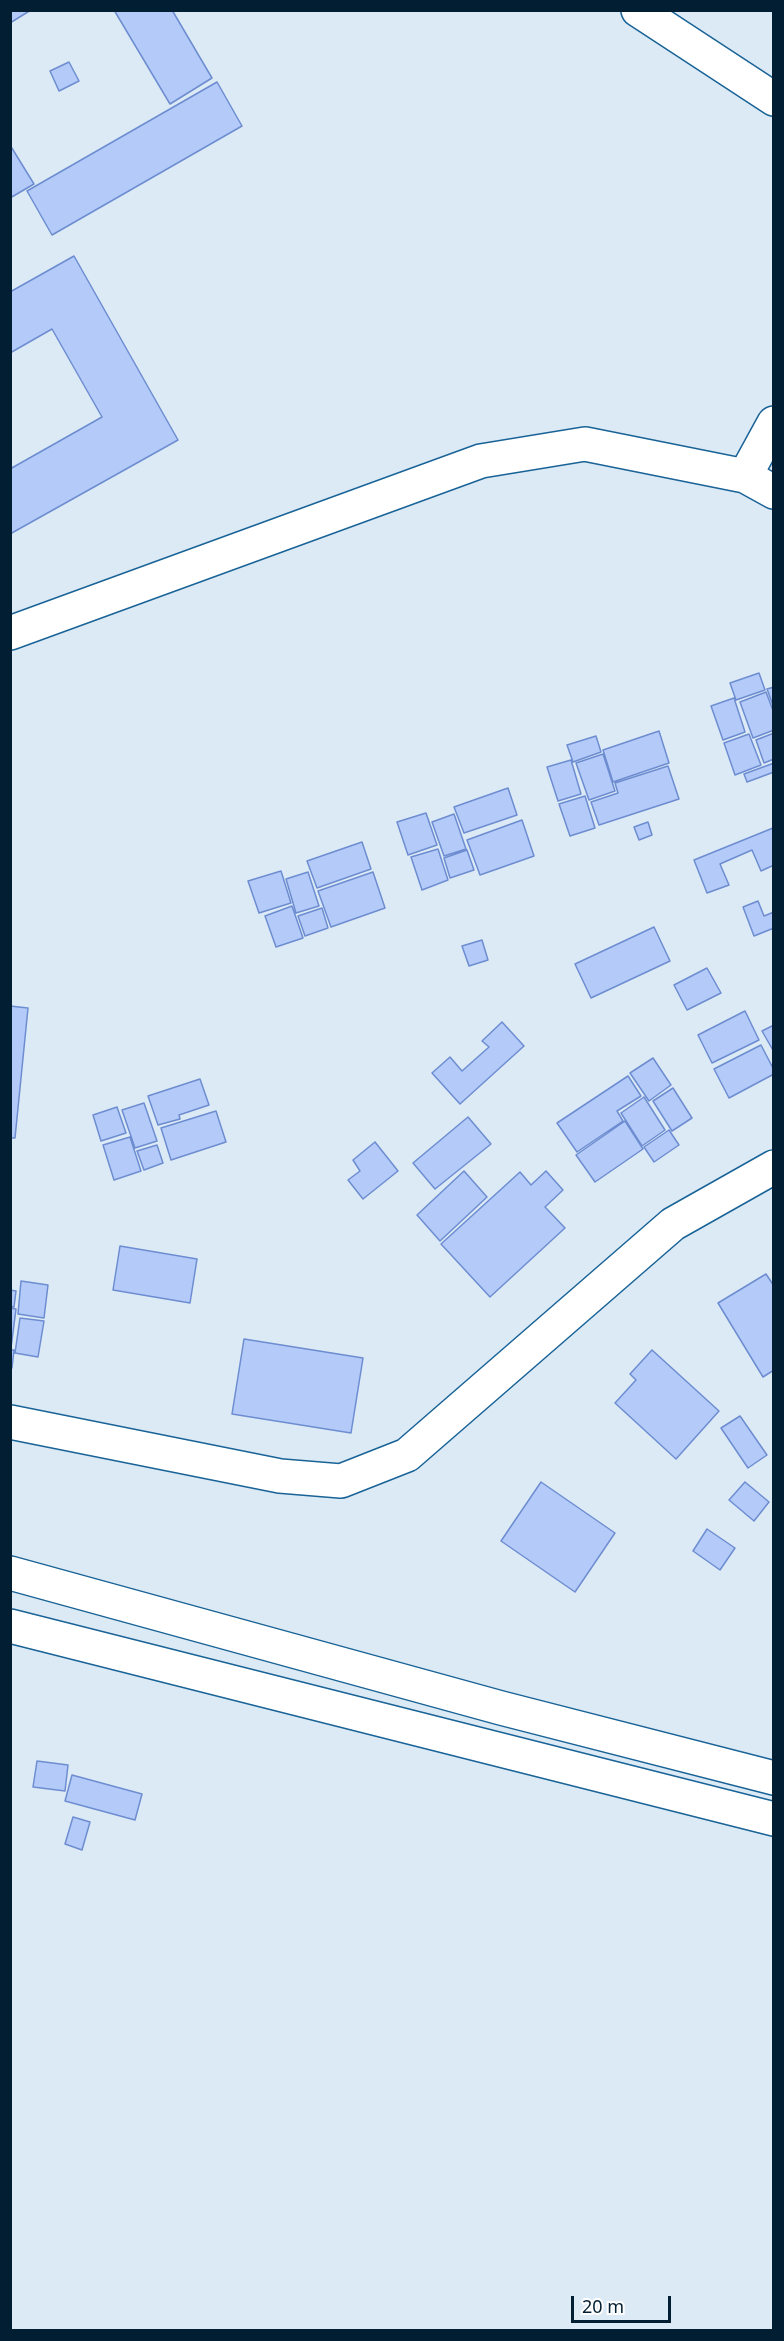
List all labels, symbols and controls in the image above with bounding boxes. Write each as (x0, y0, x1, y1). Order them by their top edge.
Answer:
scale bar (574, 2284, 674, 2322)
text: 20 m (582, 2294, 624, 2318)

